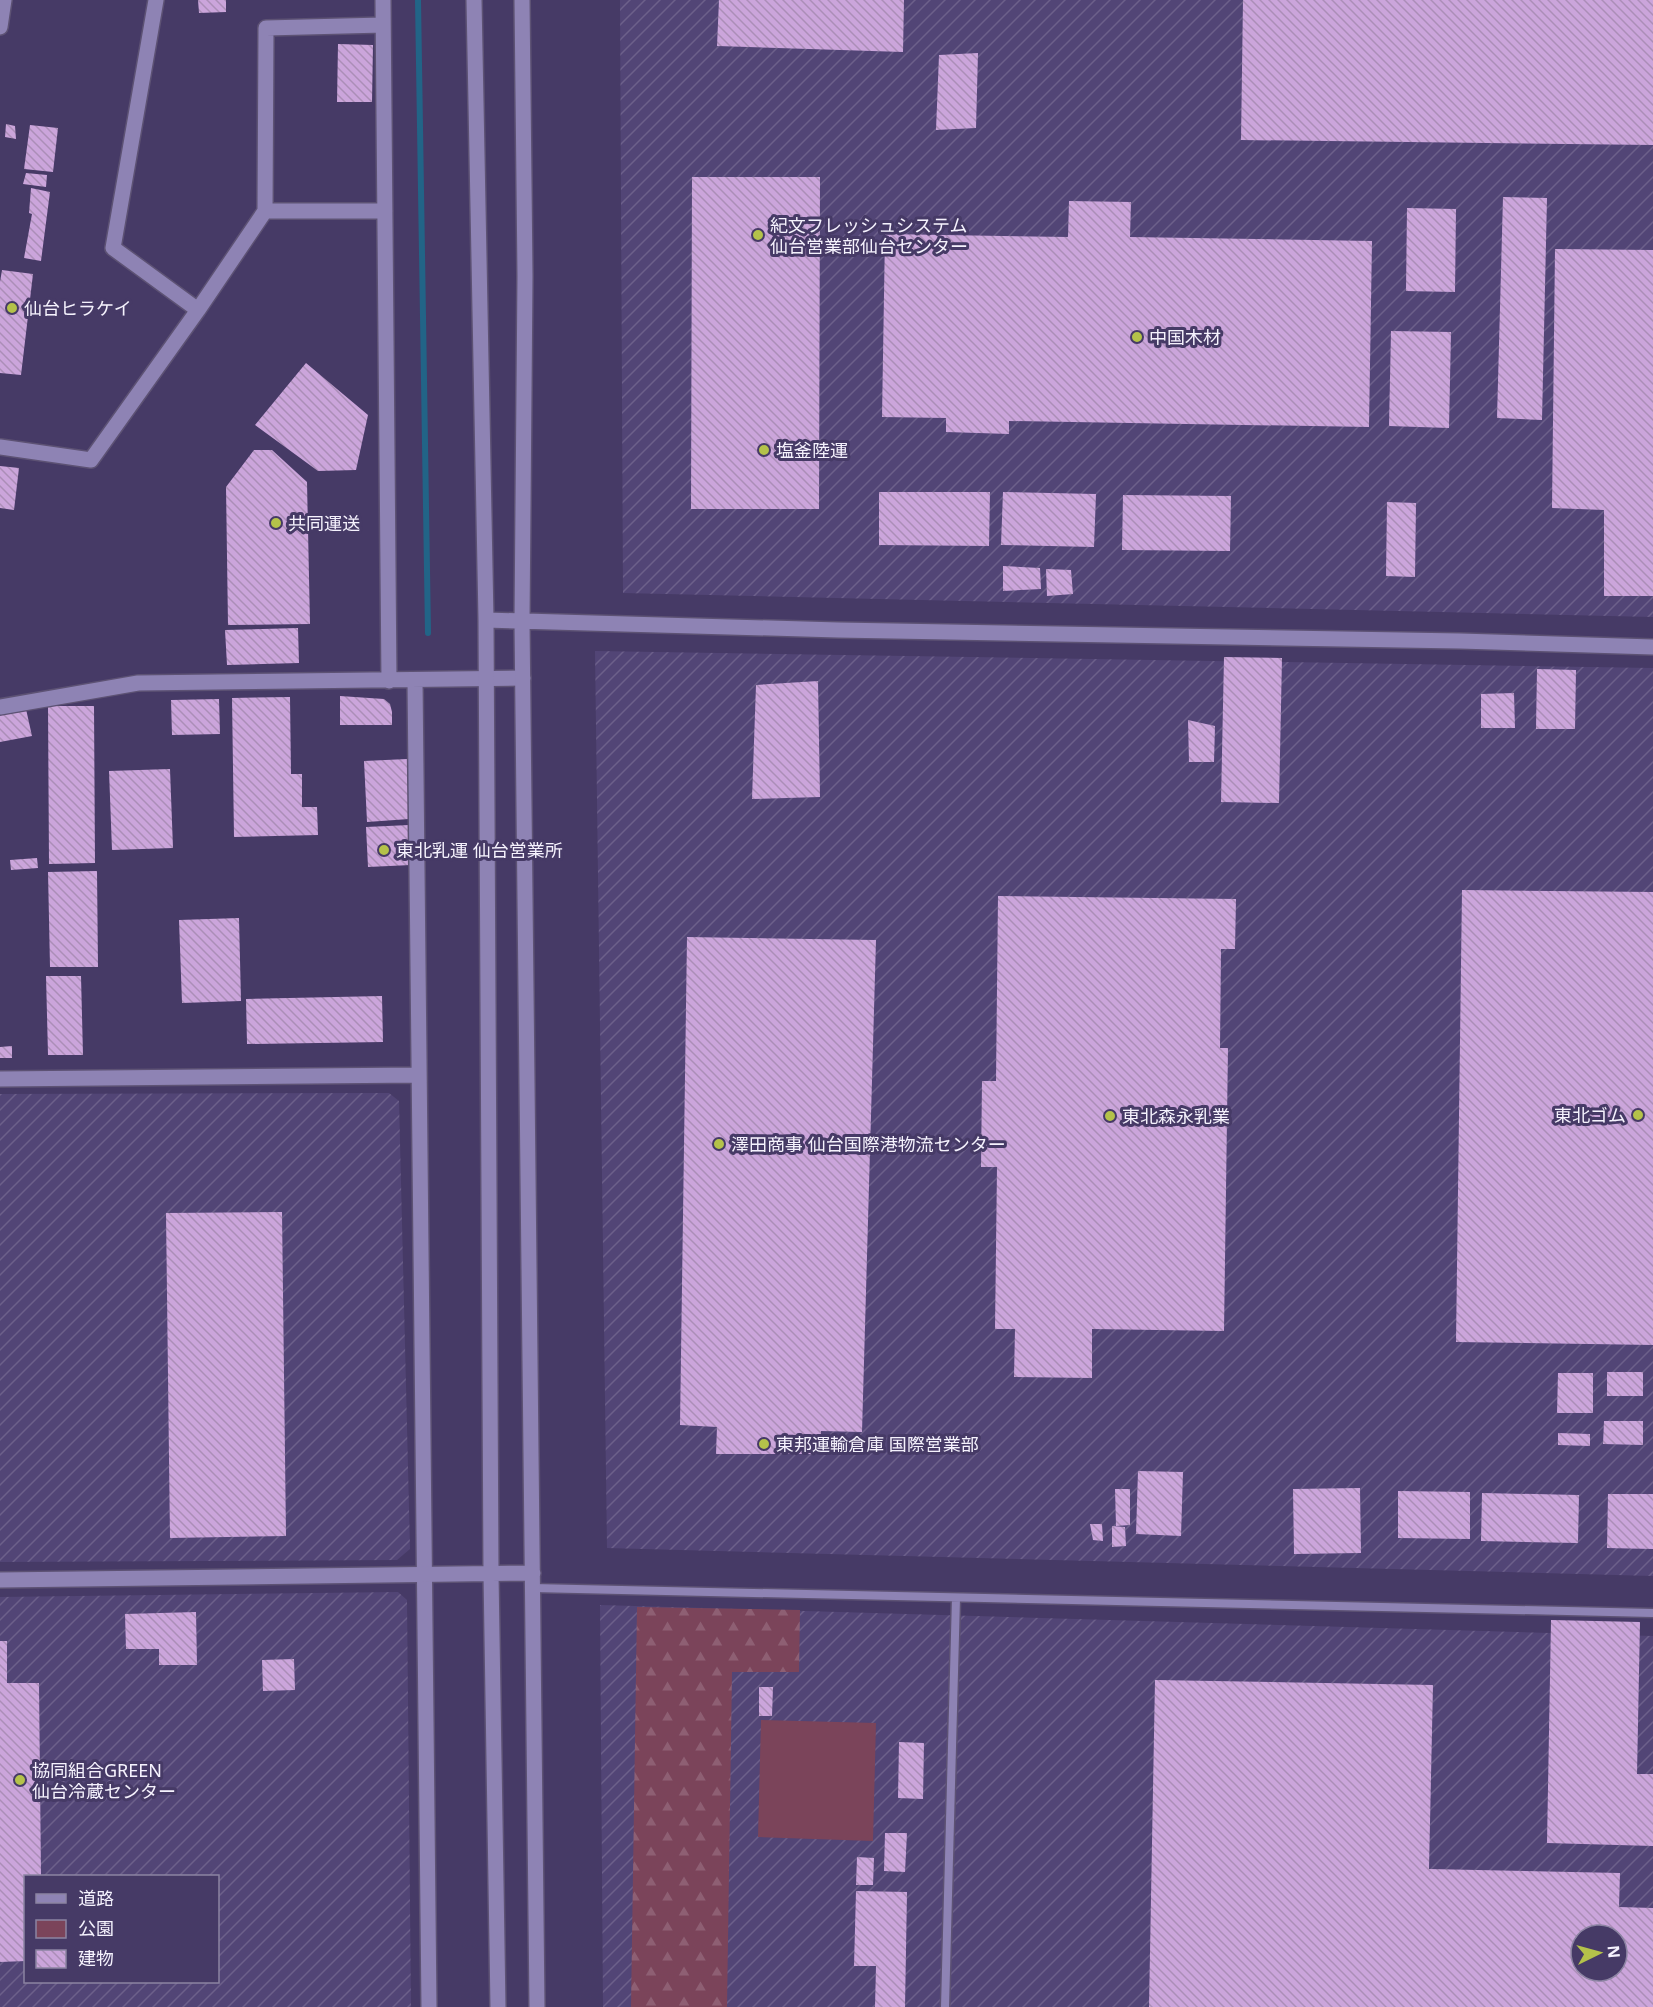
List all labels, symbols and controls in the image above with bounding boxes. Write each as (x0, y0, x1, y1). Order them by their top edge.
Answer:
place label: 紀文フレッシュシステム 仙台営業部仙台センター (770, 213, 968, 258)
marker: 紀文フレッシュシステム 仙台営業部仙台センター (751, 228, 765, 242)
place label: 仙台ヒラケイ (24, 296, 132, 320)
marker: 仙台ヒラケイ (5, 301, 19, 315)
place label: 中国木材 (1149, 325, 1221, 349)
marker: 中国木材 (1130, 330, 1144, 344)
place label: 塩釜陸運 (776, 438, 848, 462)
marker: 塩釜陸運 (757, 443, 771, 457)
place label: 共同運送 (288, 511, 360, 535)
marker: 共同運送 (269, 516, 283, 530)
place label: 東北乳運 仙台営業所 (396, 838, 563, 862)
marker: 東北乳運 仙台営業所 (377, 843, 391, 857)
place label: 東北ゴム (1554, 1103, 1626, 1127)
place label: 東北森永乳業 (1122, 1104, 1230, 1128)
marker: 東北ゴム (1631, 1108, 1645, 1122)
marker: 東北森永乳業 (1103, 1109, 1117, 1123)
place label: 澤田商事 仙台国際港物流センター (731, 1132, 1006, 1156)
marker: 澤田商事 仙台国際港物流センター (712, 1137, 726, 1151)
place label: 東邦運輸倉庫 国際営業部 (776, 1432, 979, 1456)
marker: 東邦運輸倉庫 国際営業部 (757, 1437, 771, 1451)
place label: 協同組合GREEN 仙台冷蔵センター (32, 1758, 176, 1803)
marker: 協同組合GREEN 仙台冷蔵センター (13, 1773, 27, 1787)
legend (24, 1875, 219, 1983)
text: 道路 (78, 1886, 114, 1910)
text: 公園 (78, 1916, 114, 1940)
north arrow (1569, 1923, 1629, 1983)
text: N (1602, 1944, 1625, 1959)
text: 建物 (78, 1946, 114, 1970)

